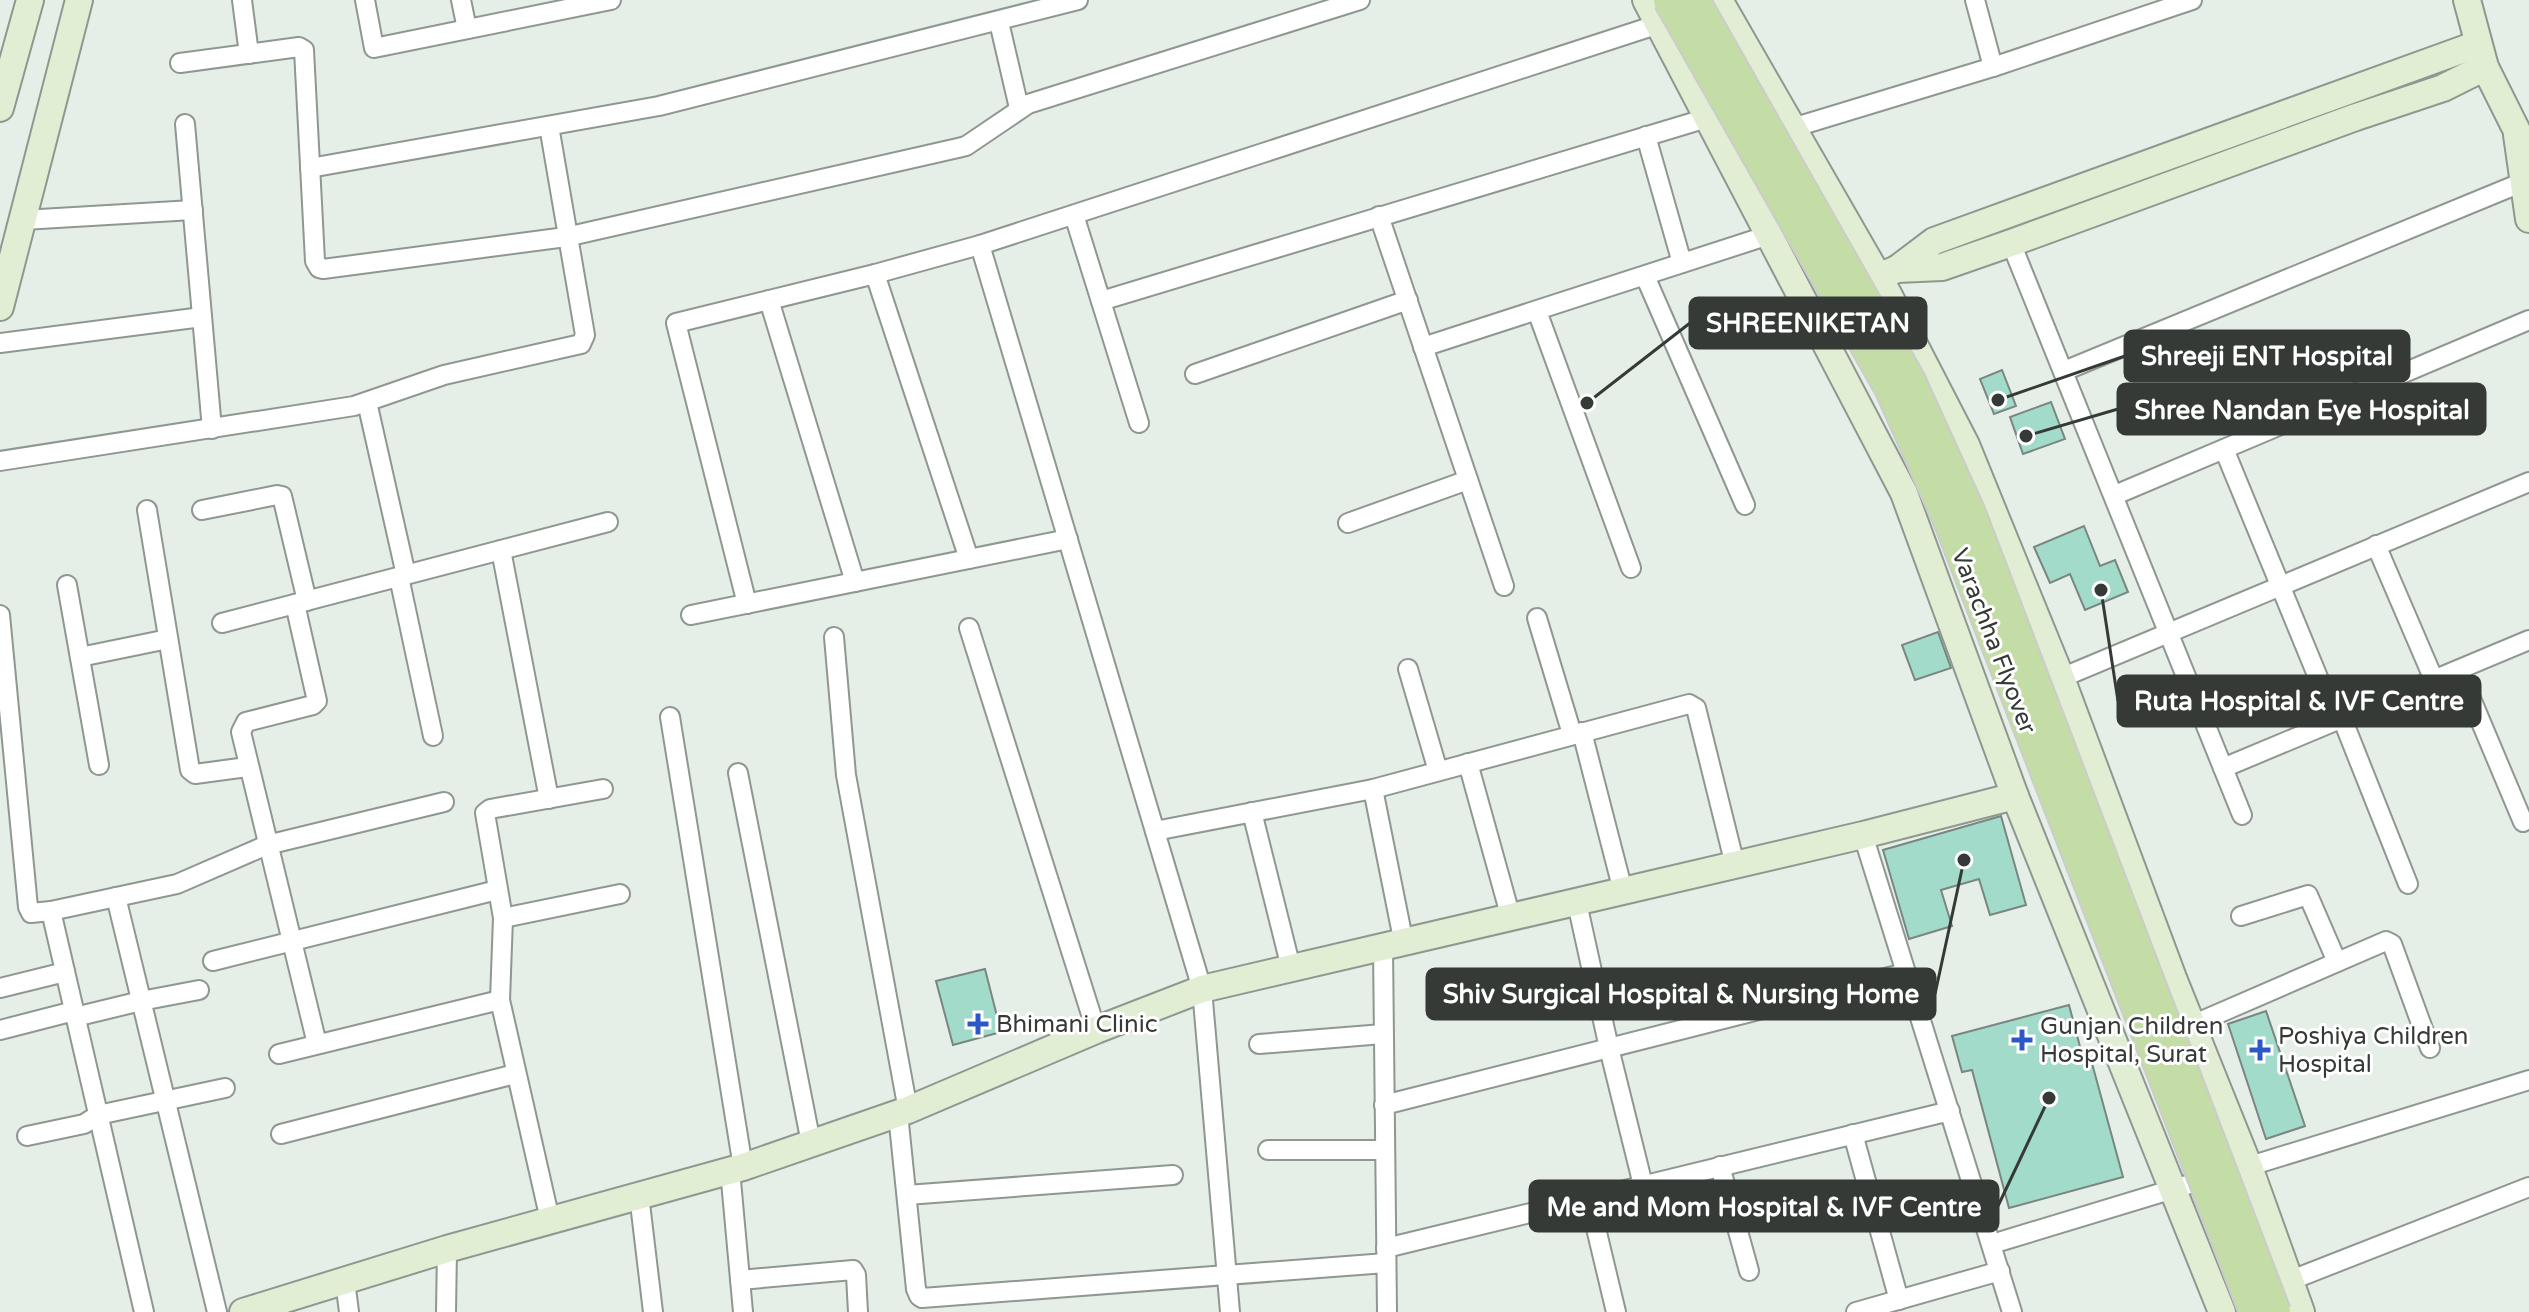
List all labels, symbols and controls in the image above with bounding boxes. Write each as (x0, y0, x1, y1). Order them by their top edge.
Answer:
callout: SHREENIKETAN (1690, 298, 1926, 348)
text: SHREENIKETAN (1706, 308, 1910, 339)
callout: Shreeji ENT Hospital (2125, 331, 2409, 381)
text: Shreeji ENT Hospital (2141, 341, 2393, 372)
callout: Shree Nandan Eye Hospital (2118, 384, 2485, 434)
text: Shree Nandan Eye Hospital (2134, 395, 2470, 426)
street label: Varachha Flyover (1945, 544, 2043, 739)
callout: Ruta Hospital & IVF Centre (2118, 676, 2480, 726)
text: Ruta Hospital & IVF Centre (2134, 686, 2464, 717)
callout: Shiv Surgical Hospital & Nursing Home (1427, 969, 1935, 1019)
text: Shiv Surgical Hospital & Nursing Home (1443, 979, 1919, 1010)
place label: Bhimani Clinic (996, 1010, 1157, 1039)
place label: Gunjan Children Hospital, Surat (2040, 1012, 2223, 1069)
marker: Bhimani Clinic (967, 1013, 989, 1035)
place label: Poshiya Children Hospital (2278, 1022, 2468, 1079)
marker: Gunjan Children Hospital, Surat (2011, 1029, 2033, 1051)
marker: Poshiya Children Hospital (2249, 1039, 2271, 1061)
callout: Me and Mom Hospital & IVF Centre (1530, 1181, 1998, 1231)
text: Me and Mom Hospital & IVF Centre (1546, 1192, 1982, 1223)

